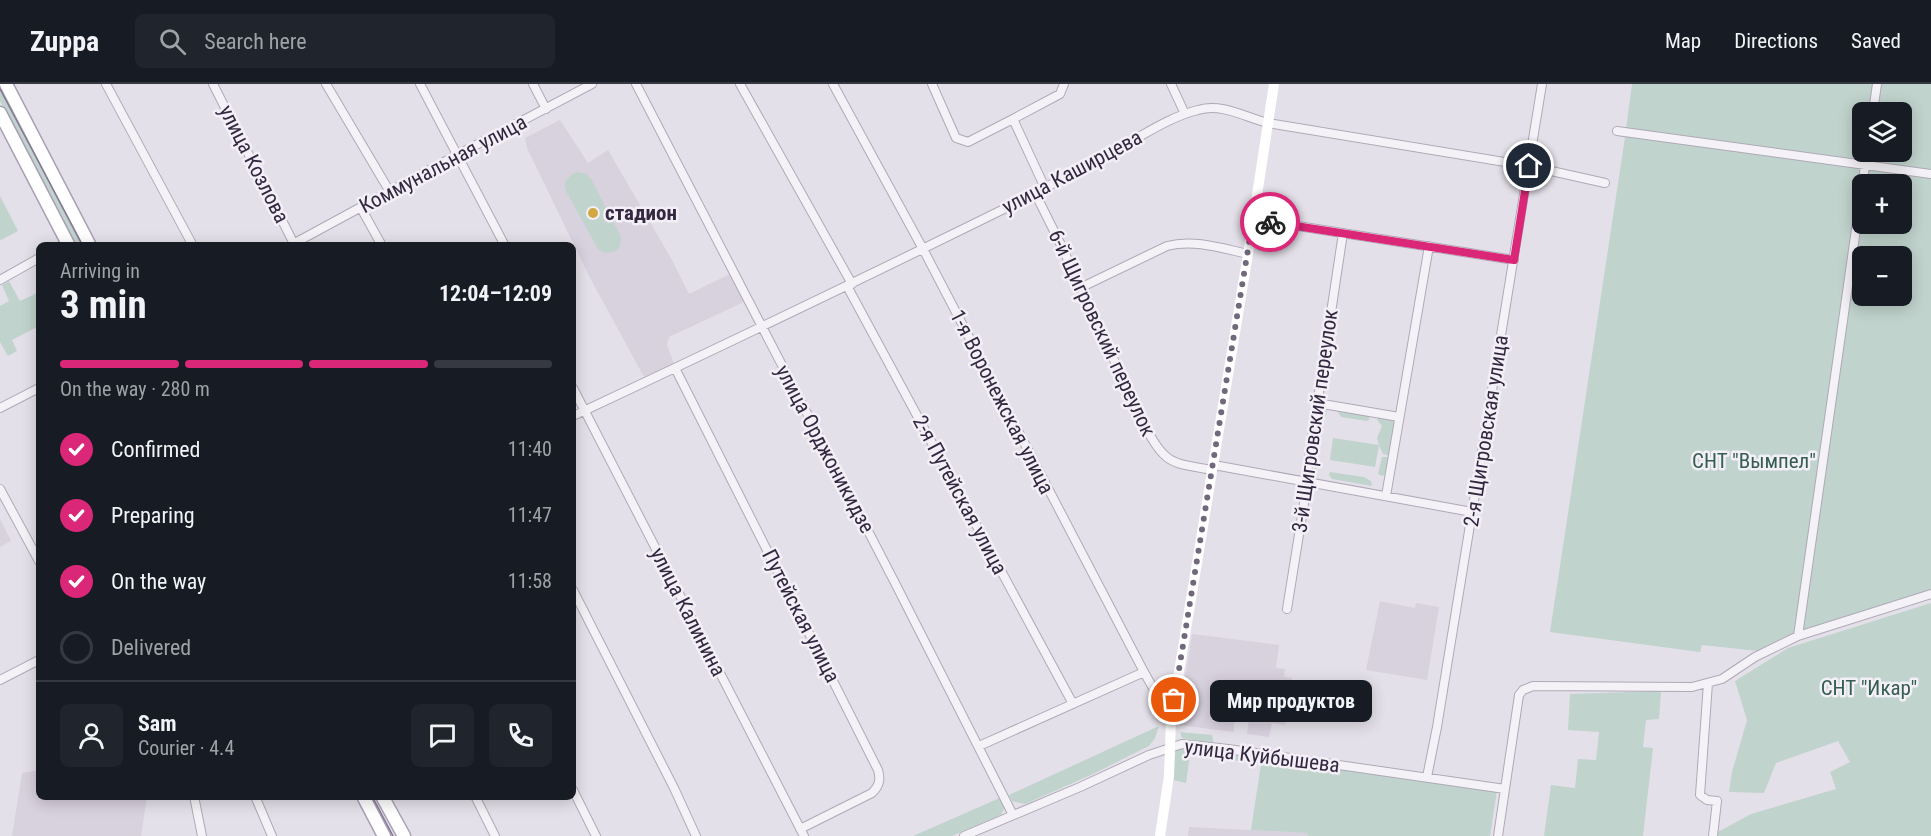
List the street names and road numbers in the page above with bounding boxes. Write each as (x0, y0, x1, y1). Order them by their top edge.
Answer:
street label: улица Козлова (214, 101, 294, 227)
street label: Коммунальная улица (355, 110, 531, 218)
street label: улица Каширцева (998, 125, 1146, 219)
street label: 6-й Щигровский переулок (1044, 226, 1160, 440)
street label: 1-я Воронежская улица (945, 306, 1059, 498)
street label: 3-й Щигровский переулок (1287, 308, 1343, 534)
street label: 2-я Щигровская улица (1459, 333, 1513, 529)
street label: улица Орджоникидзе (771, 361, 879, 537)
street label: 2-я Путейская улица (908, 411, 1012, 579)
street label: улица Калинина (645, 544, 731, 680)
street label: Путейская улица (757, 545, 845, 687)
street label: улица Куйбышева (1183, 735, 1341, 777)

